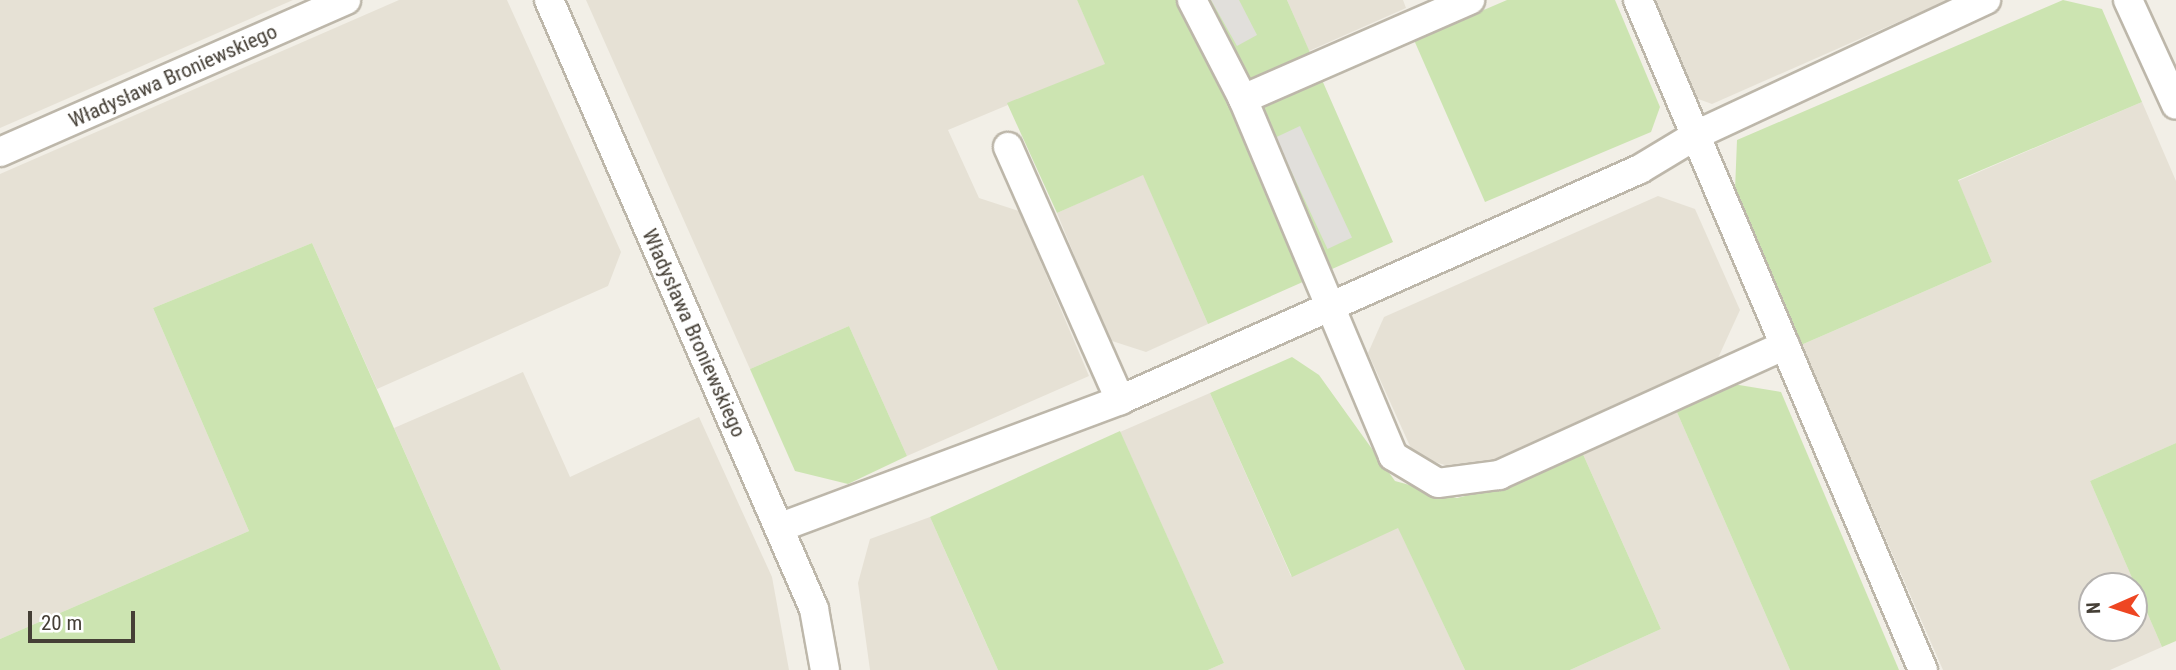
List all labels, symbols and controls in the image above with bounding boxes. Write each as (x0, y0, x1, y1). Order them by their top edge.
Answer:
street label: Władysława Broniewskiego (65, 19, 281, 133)
street label: Władysława Broniewskiego (637, 225, 751, 441)
north arrow (2078, 572, 2148, 642)
scale bar (32, 596, 138, 640)
text: N (2082, 602, 2105, 614)
text: 20 m (41, 611, 82, 635)

